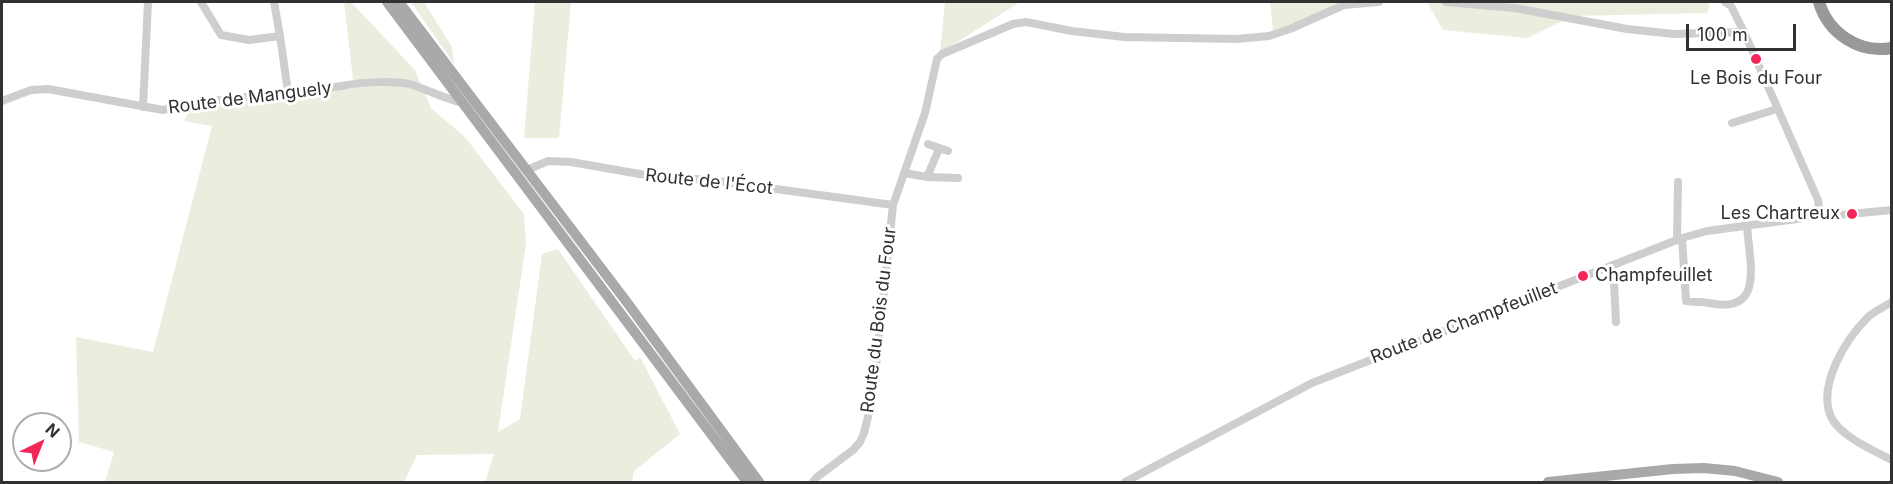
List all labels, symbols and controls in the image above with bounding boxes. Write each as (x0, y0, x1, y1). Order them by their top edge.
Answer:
scale bar (1689, 12, 1798, 50)
text: 100 m (1697, 24, 1748, 45)
marker: Le Bois du Four (1749, 52, 1763, 66)
place label: Le Bois du Four (1690, 68, 1822, 90)
street label: Route de Manguely (167, 77, 333, 119)
street label: Route de l'Écot (644, 165, 774, 199)
place label: Les Chartreux (1720, 203, 1840, 225)
marker: Les Chartreux (1845, 207, 1859, 221)
street label: Route du Bois du Four (857, 226, 901, 414)
place label: Champfeuillet (1595, 265, 1712, 287)
marker: Champfeuillet (1576, 269, 1590, 283)
street label: Route de Champfeuillet (1368, 277, 1560, 369)
north arrow (12, 412, 72, 472)
text: N (42, 419, 64, 442)

